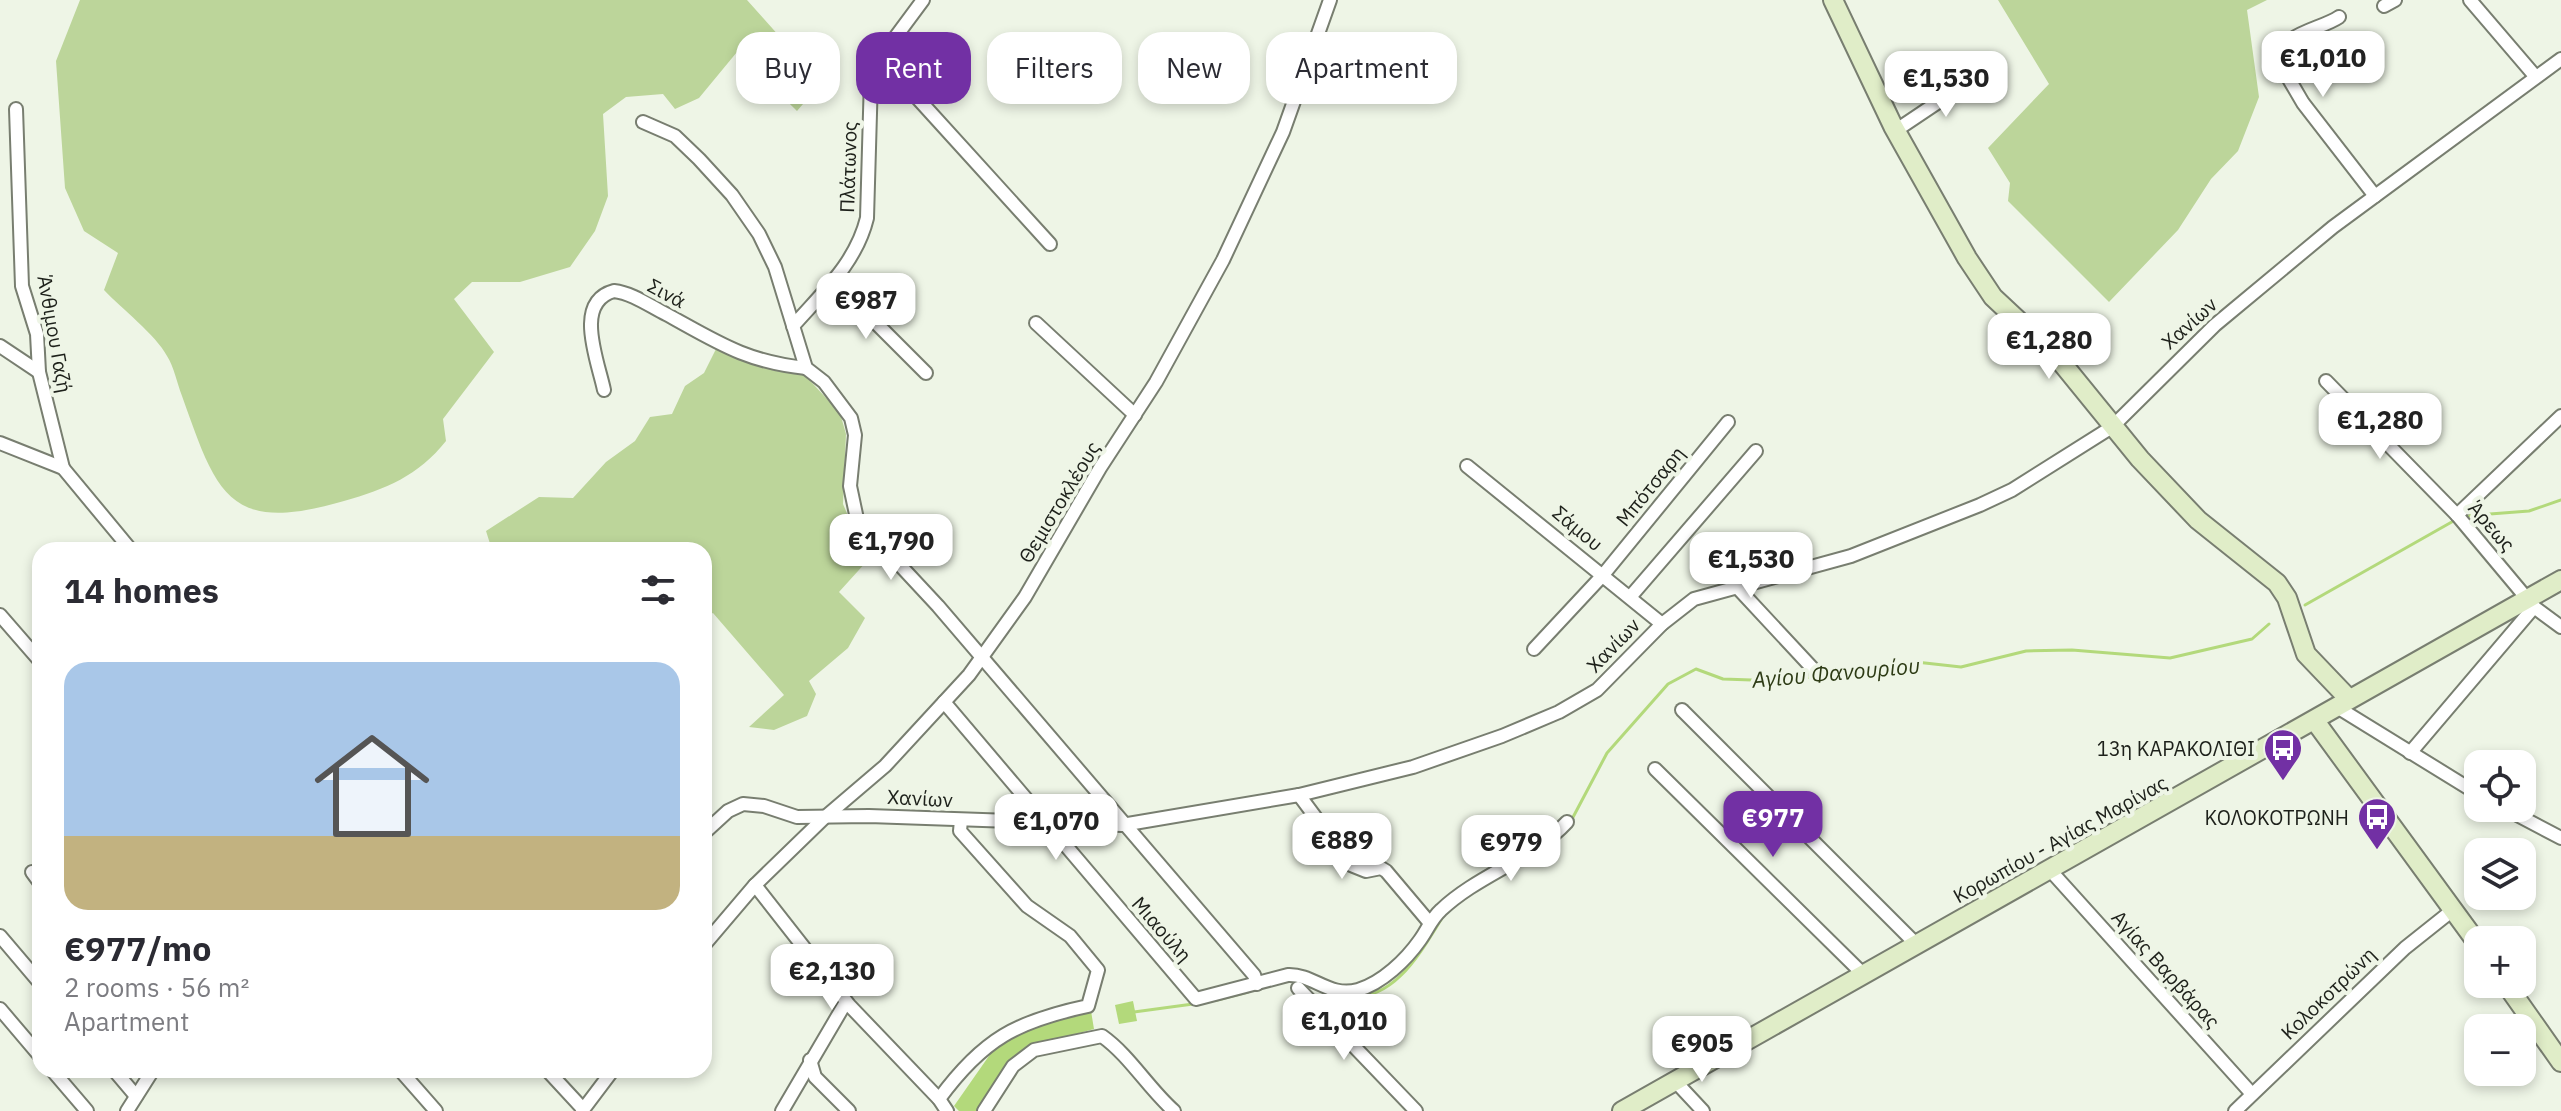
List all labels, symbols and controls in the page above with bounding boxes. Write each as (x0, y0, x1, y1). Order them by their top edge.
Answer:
pin: €1,010 (2258, 31, 2388, 99)
chip: Buy (736, 32, 840, 104)
chip: Rent (856, 32, 971, 104)
chip: Filters (987, 32, 1122, 104)
chip: New (1138, 32, 1250, 104)
chip: Apartment (1266, 32, 1457, 104)
text: €1,010 (2280, 40, 2366, 74)
pin: €1,530 (1881, 51, 2011, 119)
text: €1,530 (1903, 60, 1989, 94)
street label: Πλάτωνος (833, 121, 863, 213)
street label: Σινά (643, 272, 691, 314)
street label: Άνθιμου Γαζή (31, 273, 79, 395)
pin: €987 (819, 273, 913, 341)
text: €987 (834, 282, 898, 316)
street label: Χανίων (2155, 291, 2223, 355)
pin: €1,280 (1984, 313, 2114, 381)
text: €1,280 (2006, 322, 2092, 356)
pin: €1,280 (2315, 393, 2445, 461)
text: €1,280 (2337, 402, 2423, 436)
street label: Θεμιστοκλέους (1012, 436, 1106, 568)
street label: Μπότσαρη (1609, 440, 1691, 532)
street label: Άρεως (2463, 495, 2521, 557)
street label: Σάμου (1547, 499, 1609, 557)
pin: €1,790 (826, 514, 956, 582)
text: €1,790 (848, 523, 934, 557)
pin: €1,530 (1686, 532, 1816, 600)
text: €1,530 (1708, 541, 1794, 575)
text: 14 homes (64, 568, 219, 612)
icon: filters (636, 568, 680, 612)
street label: Χανίων (1580, 612, 1646, 678)
water label: Αγίου Φανουρίου (1750, 650, 1921, 694)
icon: home (300, 714, 444, 858)
bus stop icon: 13η ΚΑΡΑΚΟΛΙΘΙ (2262, 727, 2304, 782)
place label: 13η ΚΑΡΑΚΟΛΙΘΙ (2097, 735, 2255, 762)
map controls (2464, 750, 2536, 1086)
button: locate (2464, 750, 2536, 822)
street label: Κορωπίου - Αγίας Μαρίνας (1948, 769, 2172, 909)
street label: Χανίων (886, 783, 954, 813)
pin: €977 (1726, 791, 1820, 859)
pin: €1,070 (991, 794, 1121, 862)
bus stop icon: ΚΟΛΟΚΟΤΡΩΝΗ (2356, 796, 2398, 851)
text: €977 (1741, 800, 1805, 834)
text: €1,070 (1013, 803, 1099, 837)
place label: ΚΟΛΟΚΟΤΡΩΝΗ (2205, 804, 2349, 831)
pin: €889 (1295, 813, 1389, 881)
pin: €979 (1464, 815, 1558, 883)
text: €889 (1310, 822, 1374, 856)
text: €979 (1479, 824, 1543, 858)
button: layers (2464, 838, 2536, 910)
street label: Μιαούλη (1126, 890, 1198, 968)
street label: Αγίας Βαρβάρας (2106, 904, 2226, 1034)
text: €977/mo (64, 926, 211, 970)
button: + (2464, 926, 2536, 998)
street label: Κολοκοτρώνη (2275, 941, 2381, 1045)
pin: €2,130 (767, 944, 897, 1012)
text: €2,130 (789, 953, 875, 987)
text: 2 rooms · 56 m² (64, 970, 249, 1004)
pin: €1,010 (1279, 994, 1409, 1062)
text: €1,010 (1301, 1003, 1387, 1037)
text: Apartment (64, 1004, 189, 1038)
button: − (2464, 1014, 2536, 1086)
pin: €905 (1655, 1016, 1749, 1084)
text: €905 (1670, 1025, 1734, 1059)

